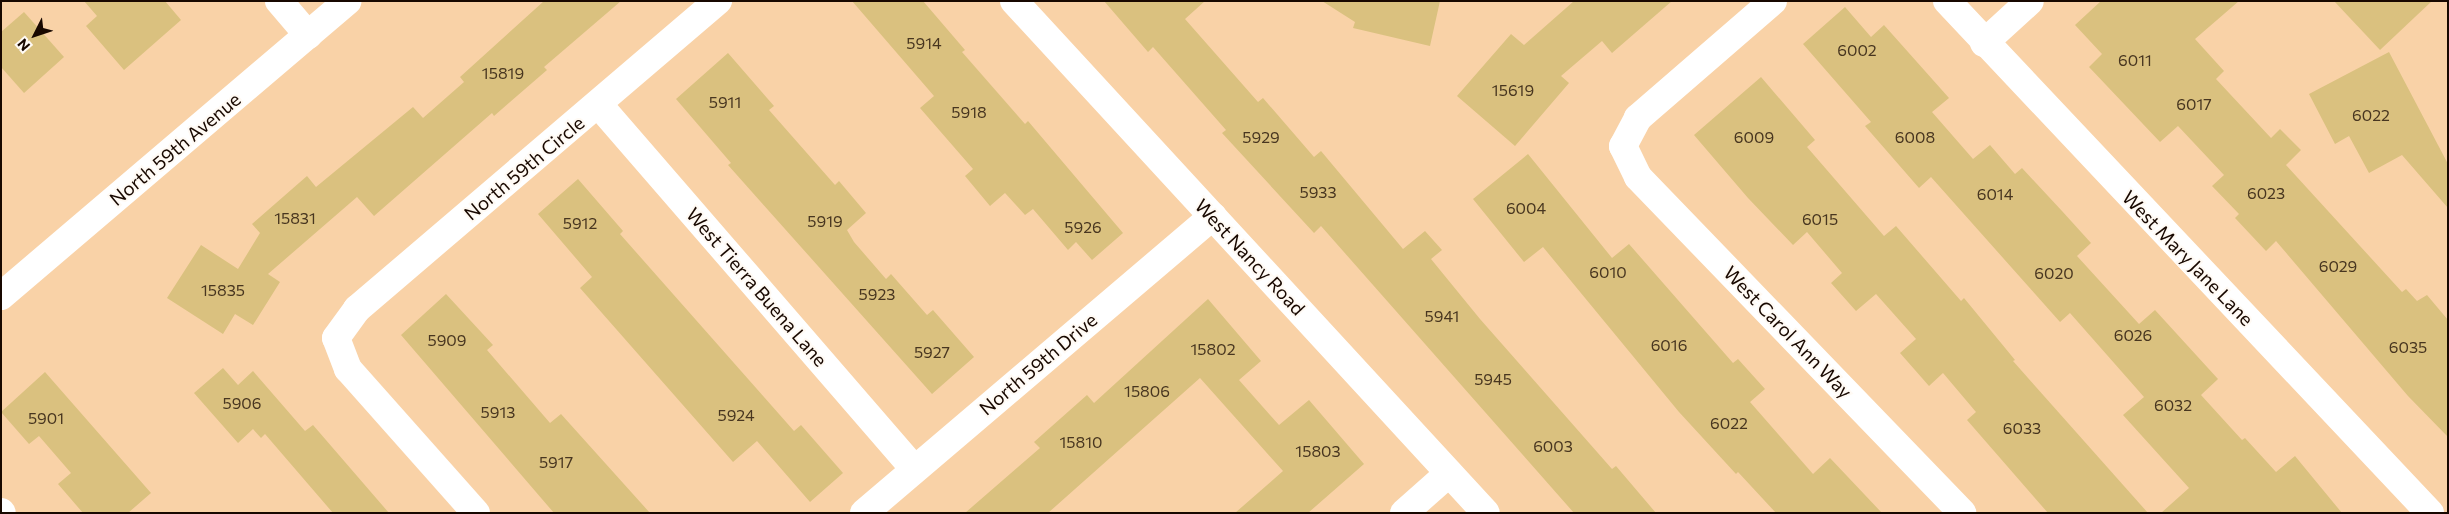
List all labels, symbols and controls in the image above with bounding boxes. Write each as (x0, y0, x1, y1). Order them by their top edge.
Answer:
north arrow (10, 10, 60, 60)
house number: 5914 (906, 33, 942, 53)
text: N (13, 36, 33, 55)
house number: 6002 (1837, 40, 1877, 60)
house number: 6011 (2118, 50, 2152, 70)
house number: 15819 (482, 63, 524, 83)
house number: 15619 (1492, 80, 1534, 100)
street label: North 59th Avenue (105, 88, 245, 210)
house number: 5911 (709, 92, 741, 112)
house number: 6017 (2176, 94, 2212, 114)
house number: 5918 (951, 102, 987, 122)
house number: 6022 (2352, 105, 2390, 125)
street label: North 59th Circle (459, 111, 589, 225)
house number: 5929 (1242, 127, 1280, 147)
house number: 6009 (1734, 127, 1774, 147)
house number: 6008 (1895, 127, 1935, 147)
house number: 5933 (1299, 182, 1337, 202)
house number: 6023 (2247, 183, 2285, 203)
house number: 6014 (1977, 184, 2013, 204)
street label: West Mary Jane Lane (2118, 186, 2258, 330)
street label: West Nancy Road (1190, 194, 1310, 320)
house number: 6004 (1506, 198, 1546, 218)
street label: West Tierra Buena Lane (682, 203, 832, 371)
house number: 15831 (274, 208, 316, 228)
house number: 6015 (1802, 209, 1838, 229)
house number: 5919 (807, 211, 843, 231)
house number: 5912 (563, 213, 597, 233)
house number: 5926 (1064, 217, 1102, 237)
house number: 6029 (2319, 256, 2357, 276)
street label: West Carol Ann Way (1719, 261, 1857, 403)
house number: 6010 (1589, 262, 1627, 282)
house number: 6020 (2034, 263, 2074, 283)
house number: 15835 (201, 280, 245, 300)
house number: 5923 (859, 284, 895, 304)
house number: 5941 (1425, 306, 1459, 326)
street label: North 59th Drive (975, 308, 1101, 420)
house number: 6026 (2114, 325, 2152, 345)
house number: 5909 (427, 330, 467, 350)
house number: 6016 (1651, 335, 1687, 355)
house number: 6035 (2389, 337, 2427, 357)
house number: 15802 (1190, 339, 1236, 359)
house number: 5927 (914, 342, 950, 362)
house number: 5945 (1474, 369, 1512, 389)
house number: 15806 (1124, 381, 1170, 401)
house number: 5906 (222, 393, 262, 413)
house number: 6032 (2154, 395, 2192, 415)
house number: 5913 (481, 402, 515, 422)
house number: 5924 (717, 405, 755, 425)
house number: 5901 (28, 408, 64, 428)
house number: 6022 (1710, 413, 1748, 433)
house number: 6033 (2003, 418, 2041, 438)
house number: 15810 (1059, 432, 1103, 452)
house number: 6003 (1533, 436, 1573, 456)
house number: 15803 (1295, 441, 1341, 461)
house number: 5917 (539, 452, 573, 472)

